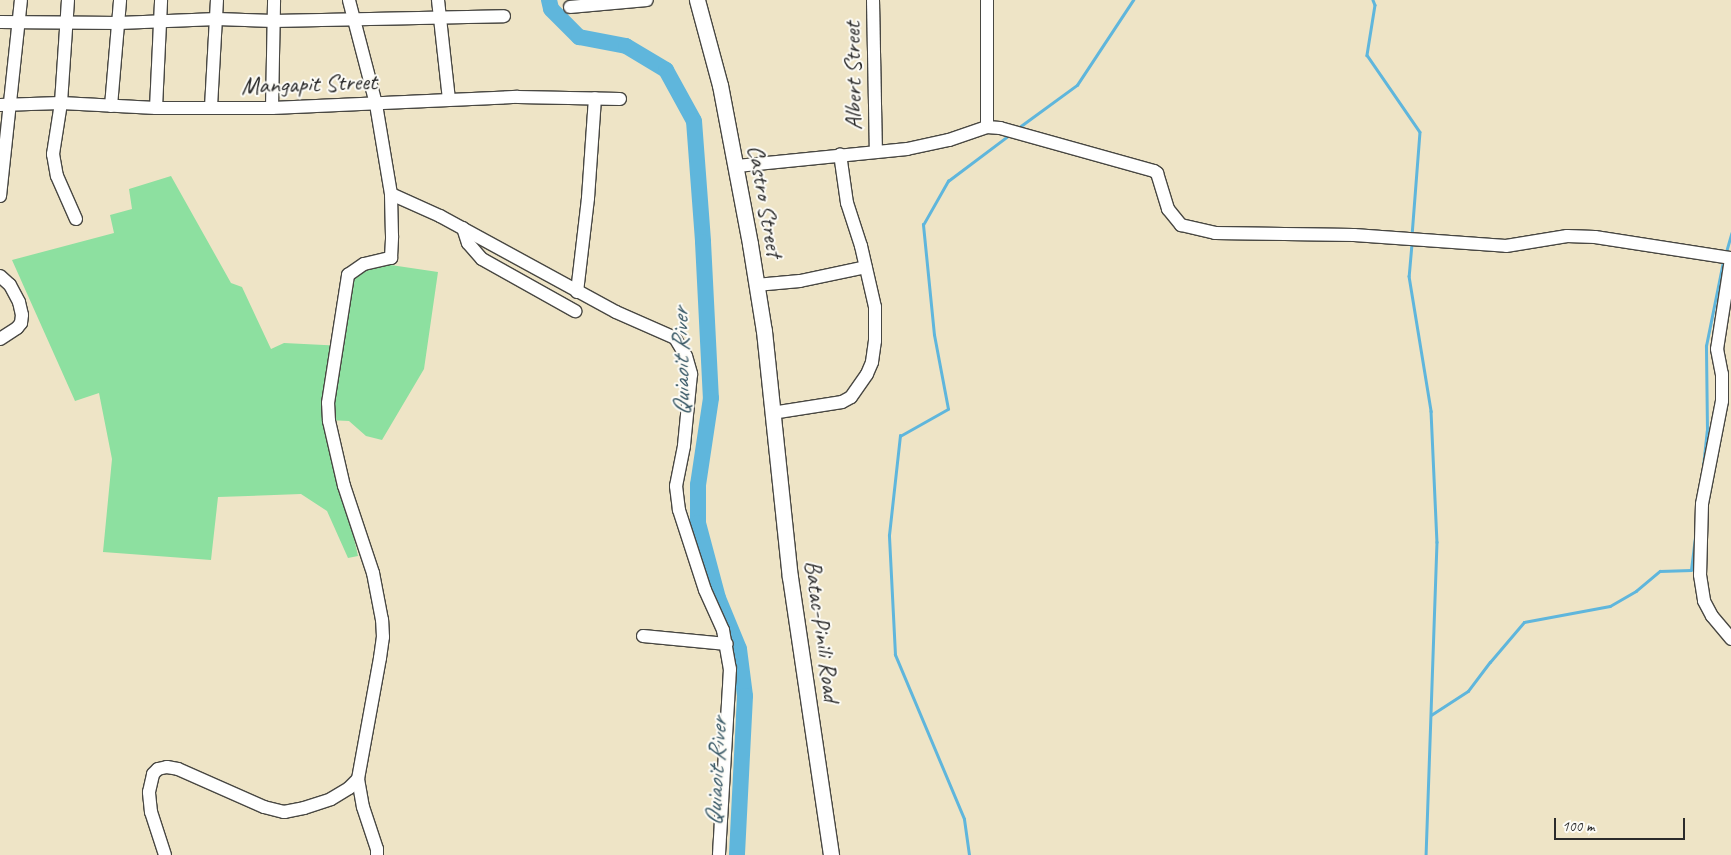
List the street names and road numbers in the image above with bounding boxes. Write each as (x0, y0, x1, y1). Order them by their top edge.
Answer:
street label: Albert Street (838, 21, 868, 131)
street label: Mangapit Street (240, 67, 378, 101)
street label: Castro Street (741, 143, 789, 259)
street label: Batac-Pinili Road (798, 558, 846, 704)

